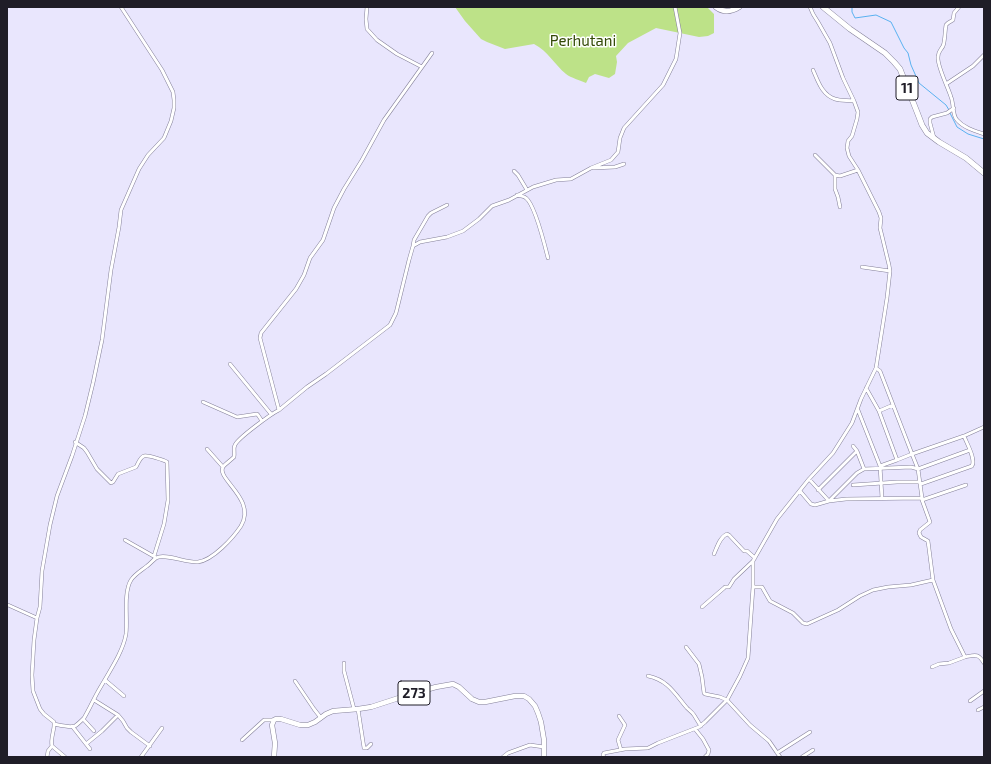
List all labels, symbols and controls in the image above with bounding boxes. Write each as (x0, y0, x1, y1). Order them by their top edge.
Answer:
park label: Perhutani (550, 32, 616, 50)
road number: 11 (896, 76, 918, 100)
road number: 273 (398, 681, 430, 705)

